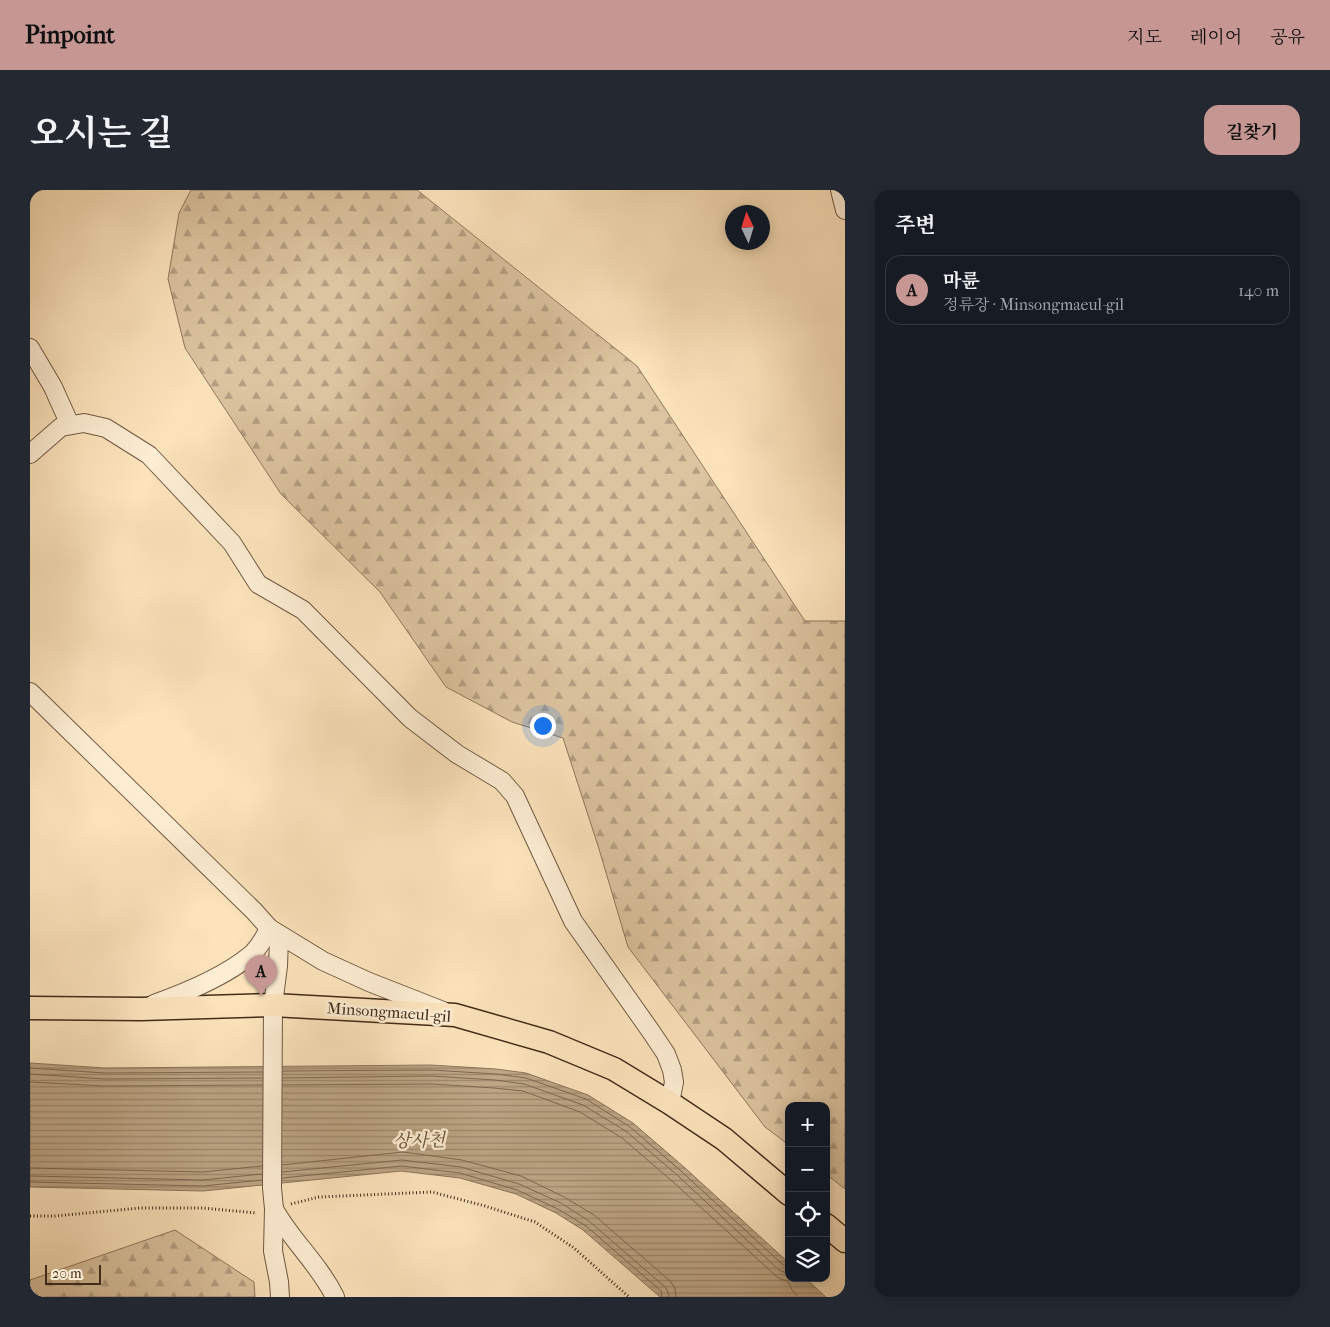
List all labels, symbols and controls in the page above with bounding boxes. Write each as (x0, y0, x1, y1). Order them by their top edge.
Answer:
text: Pinpoint (25, 21, 115, 49)
text: 지도 (1127, 27, 1162, 48)
text: 레이어 (1190, 27, 1242, 48)
text: 공유 (1270, 27, 1305, 48)
button: 길찾기 (1204, 105, 1300, 155)
text: 오시는 길 (30, 113, 173, 154)
north arrow (725, 205, 770, 250)
text: 주변 (895, 213, 936, 237)
text: 마륜 (943, 270, 980, 292)
text: A (907, 281, 917, 300)
text: 140 m (1238, 281, 1279, 300)
text: 정류장 · Minsongmaeul-gil (943, 295, 1124, 314)
your location (530, 713, 556, 739)
pin: A (245, 955, 277, 996)
street label: Minsongmaeul-gil (326, 998, 452, 1026)
map controls (785, 1102, 830, 1282)
button: + (785, 1102, 830, 1147)
water label: 상사천 (393, 1130, 447, 1152)
button: − (785, 1147, 830, 1192)
button: locate (785, 1192, 830, 1237)
button: layers (785, 1237, 830, 1282)
scale bar (45, 1262, 101, 1285)
text: 20 m (52, 1265, 82, 1282)

